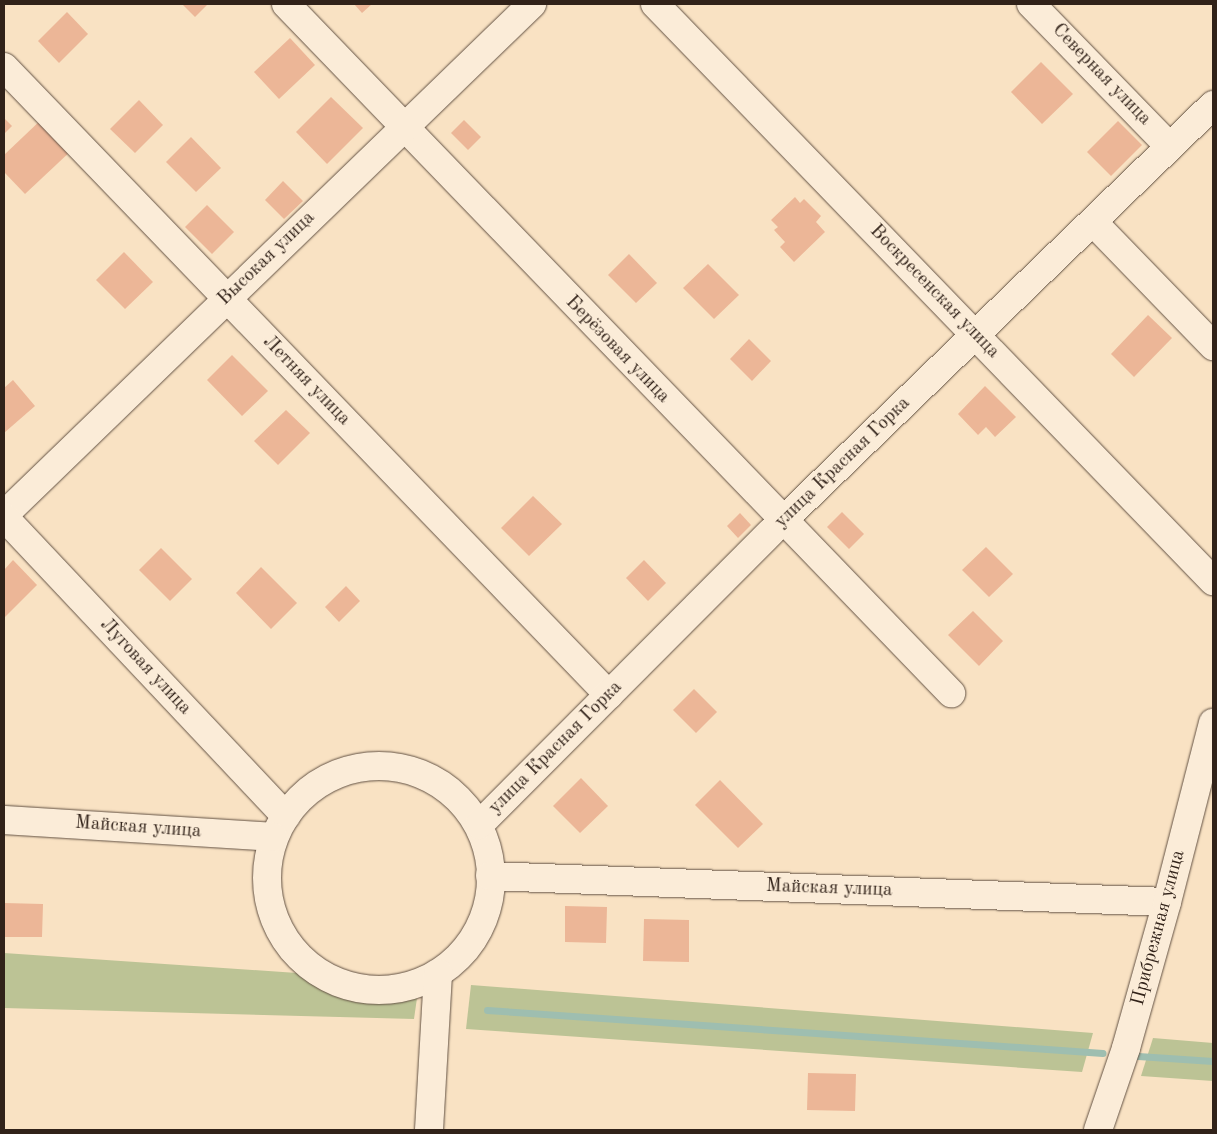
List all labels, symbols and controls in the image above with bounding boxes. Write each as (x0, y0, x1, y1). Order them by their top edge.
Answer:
street label: Северная улица (1047, 19, 1155, 131)
street label: Высокая улица (214, 207, 320, 311)
street label: Воскресенская улица (864, 220, 1004, 364)
street label: Берёзовая улица (560, 291, 674, 409)
street label: Летняя улица (257, 331, 355, 431)
street label: улица Красная Горка (771, 392, 915, 534)
street label: Луговая улица (94, 614, 196, 720)
street label: улица Красная Горка (484, 676, 628, 820)
street label: Майская улица (74, 812, 202, 844)
street label: Прибрежная улица (1127, 848, 1191, 1008)
street label: Майская улица (765, 875, 893, 903)

